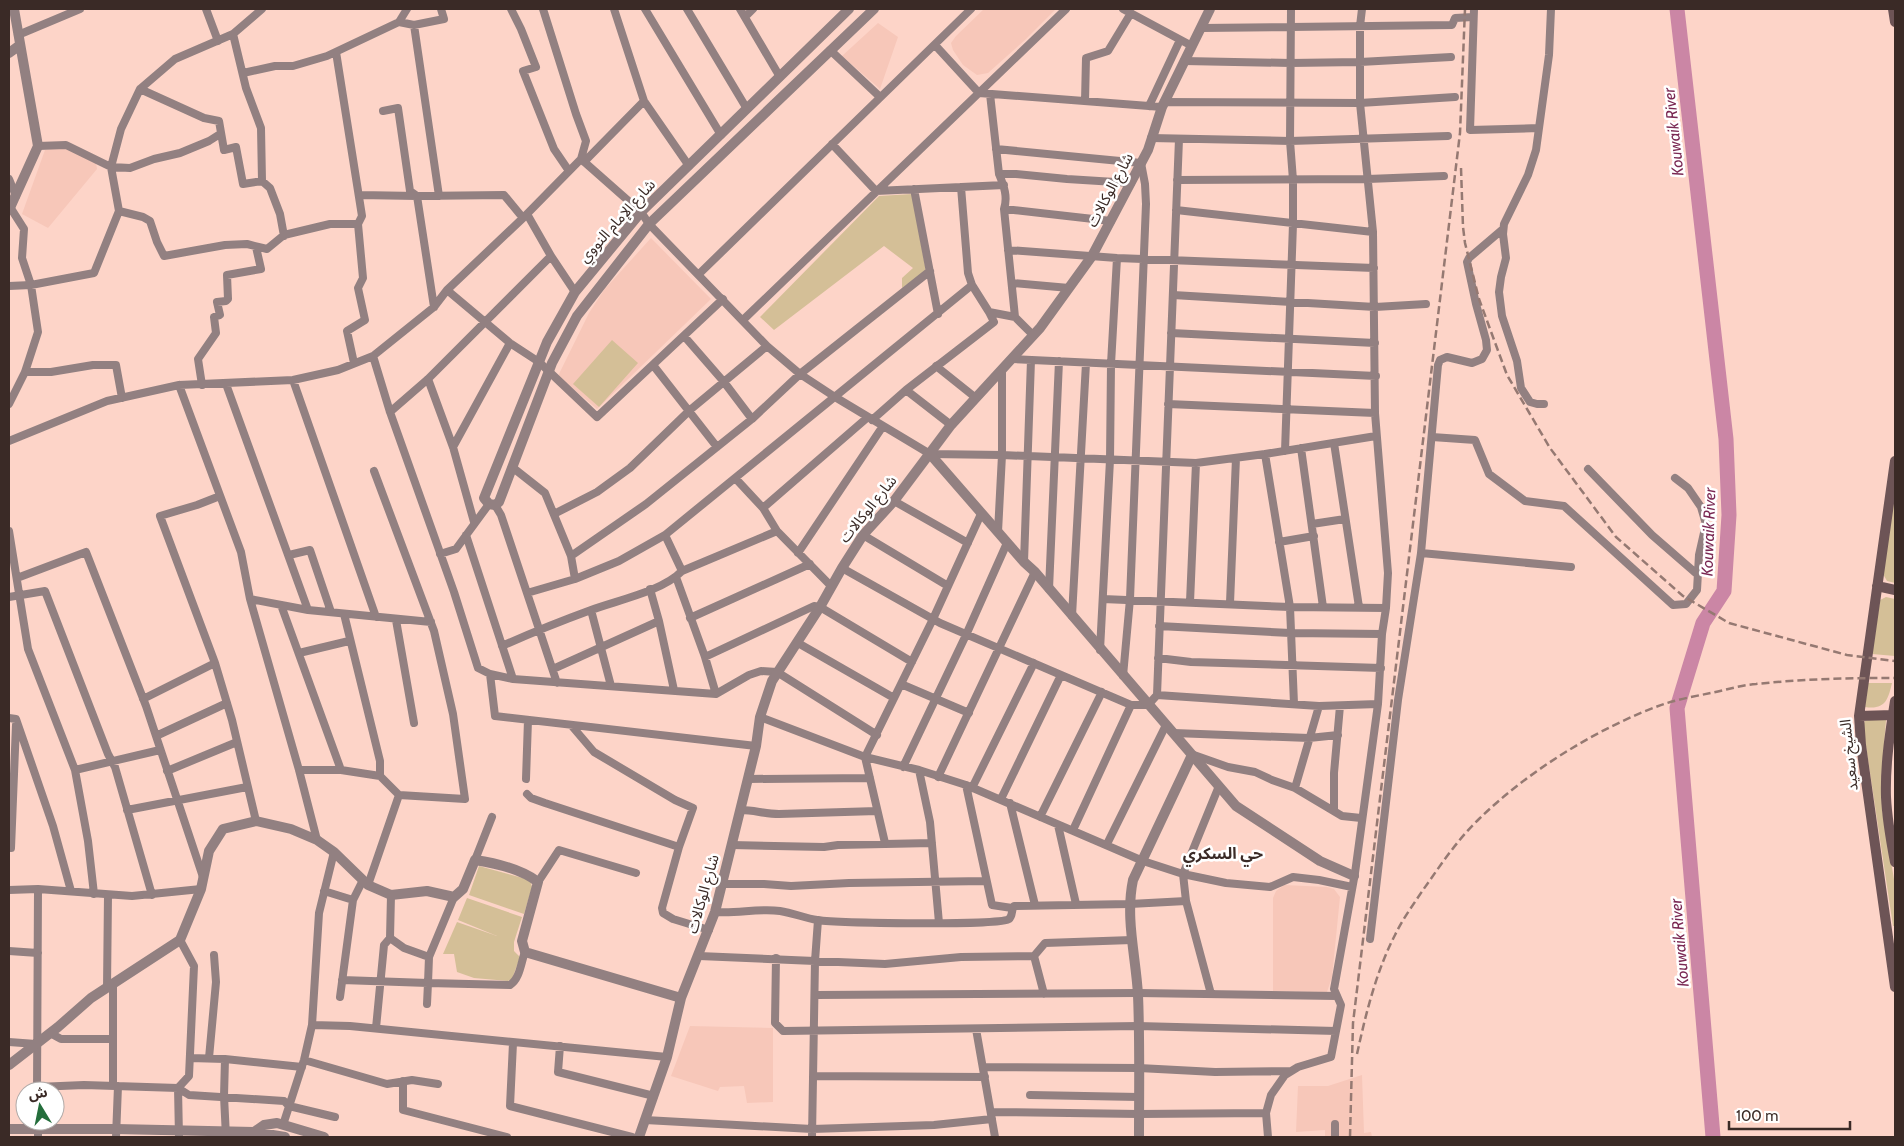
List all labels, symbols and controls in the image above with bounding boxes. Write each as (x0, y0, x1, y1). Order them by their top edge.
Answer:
water label: Kouwaik River (1659, 86, 1688, 177)
street label: شارع الوكالات (1083, 150, 1140, 232)
street label: شارع الإمام النووي (575, 176, 661, 268)
street label: شارع الوكالات (835, 472, 903, 548)
water label: Kouwaik River (1697, 486, 1720, 577)
street label: الشيخ سعيد (1836, 718, 1865, 792)
district label: حي السكري (1183, 844, 1263, 867)
street label: شارع الوكالات (683, 852, 726, 936)
water label: Kouwaik River (1666, 897, 1693, 988)
north arrow (15, 1081, 65, 1131)
text: ش (27, 1083, 49, 1104)
scale bar (1729, 1098, 1850, 1130)
text: 100 m (1736, 1107, 1778, 1125)

